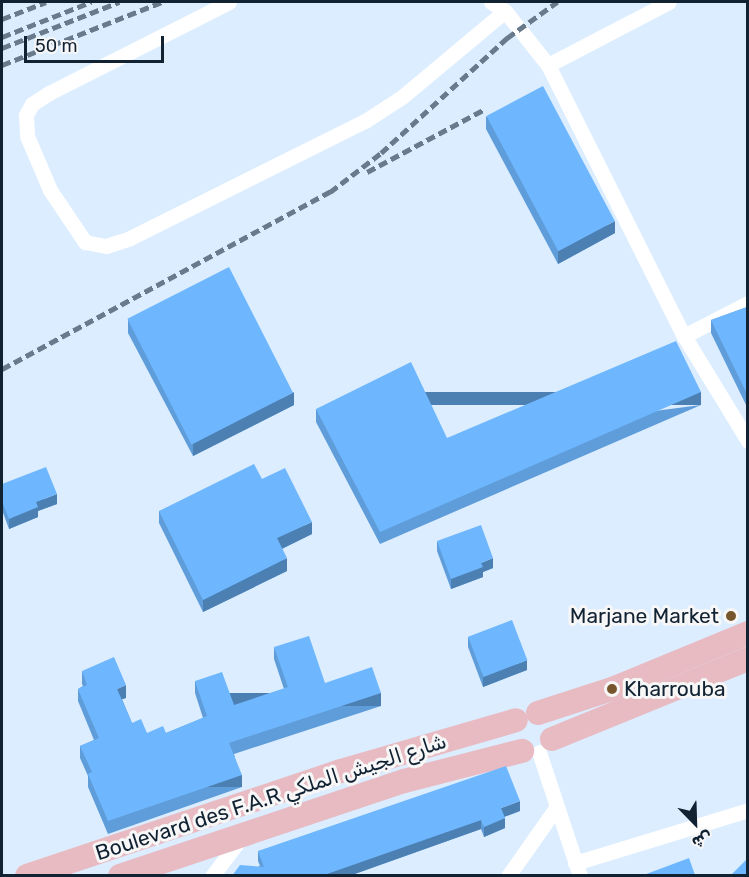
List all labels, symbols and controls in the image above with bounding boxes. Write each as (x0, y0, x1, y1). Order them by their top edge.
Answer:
scale bar (27, 24, 166, 62)
text: 50 m (35, 35, 78, 57)
place label: Marjane Market (570, 603, 719, 629)
marker: Marjane Market (724, 609, 738, 623)
place label: Kharrouba (624, 676, 726, 702)
marker: Kharrouba (605, 682, 619, 696)
street label: Boulevard des F.A.R شارع الجيش الملكي (92, 728, 450, 866)
north arrow (665, 793, 725, 853)
text: ش (689, 827, 715, 853)

